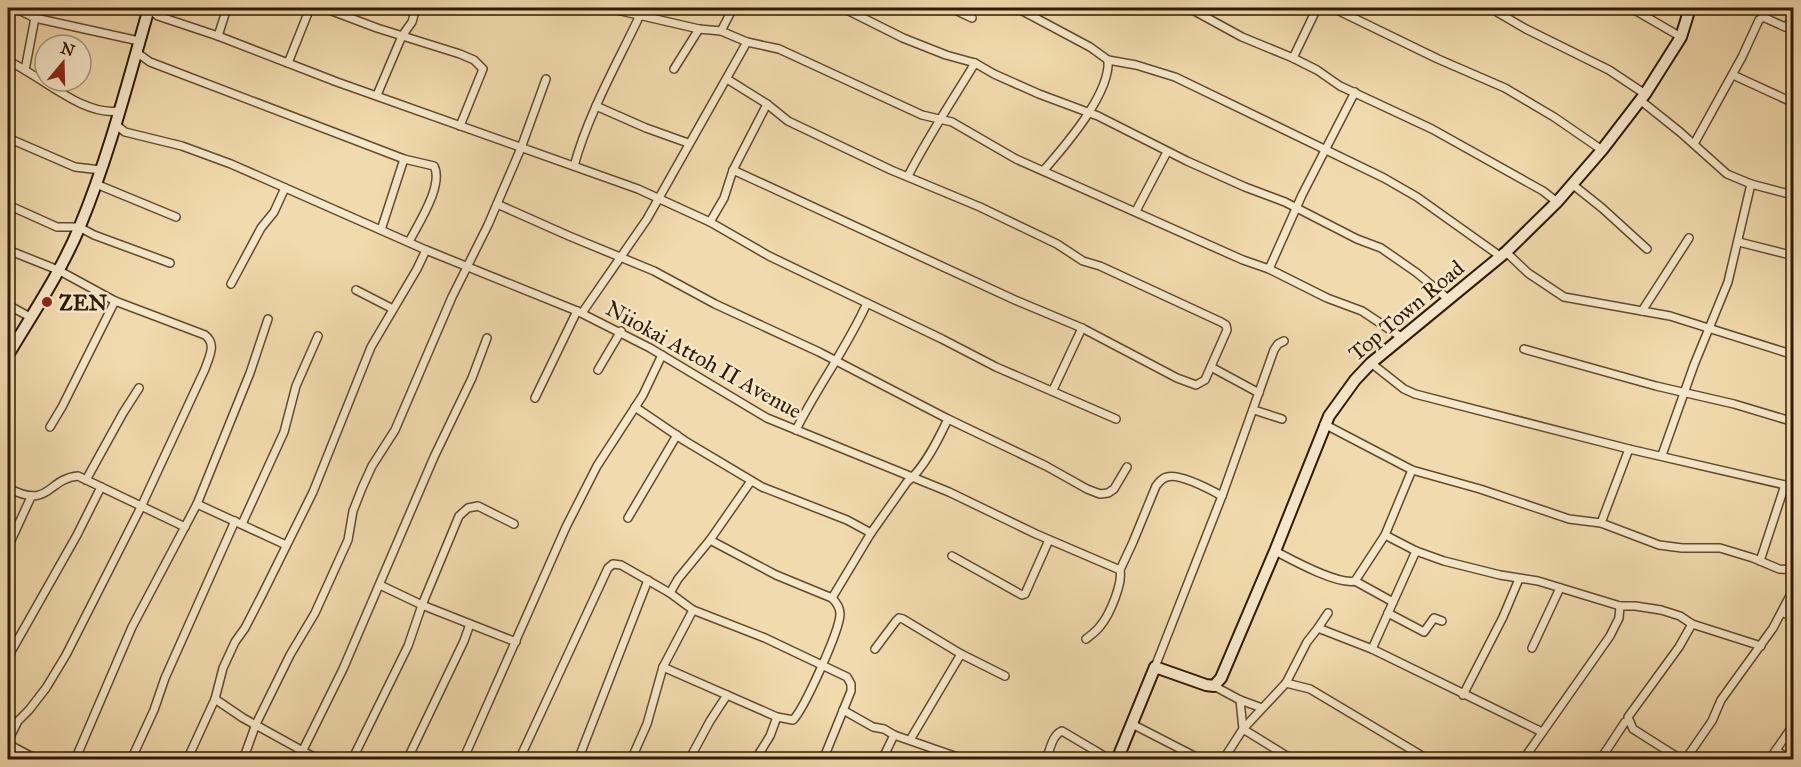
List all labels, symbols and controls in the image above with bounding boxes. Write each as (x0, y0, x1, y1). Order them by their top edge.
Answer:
north arrow (33, 33, 93, 93)
text: N (58, 38, 78, 61)
street label: Top Town Road (1343, 254, 1470, 367)
place label: ZEN (59, 289, 107, 316)
street label: Niiokai Attoh II Avenue (601, 294, 806, 425)
marker: ZEN (40, 295, 54, 309)

